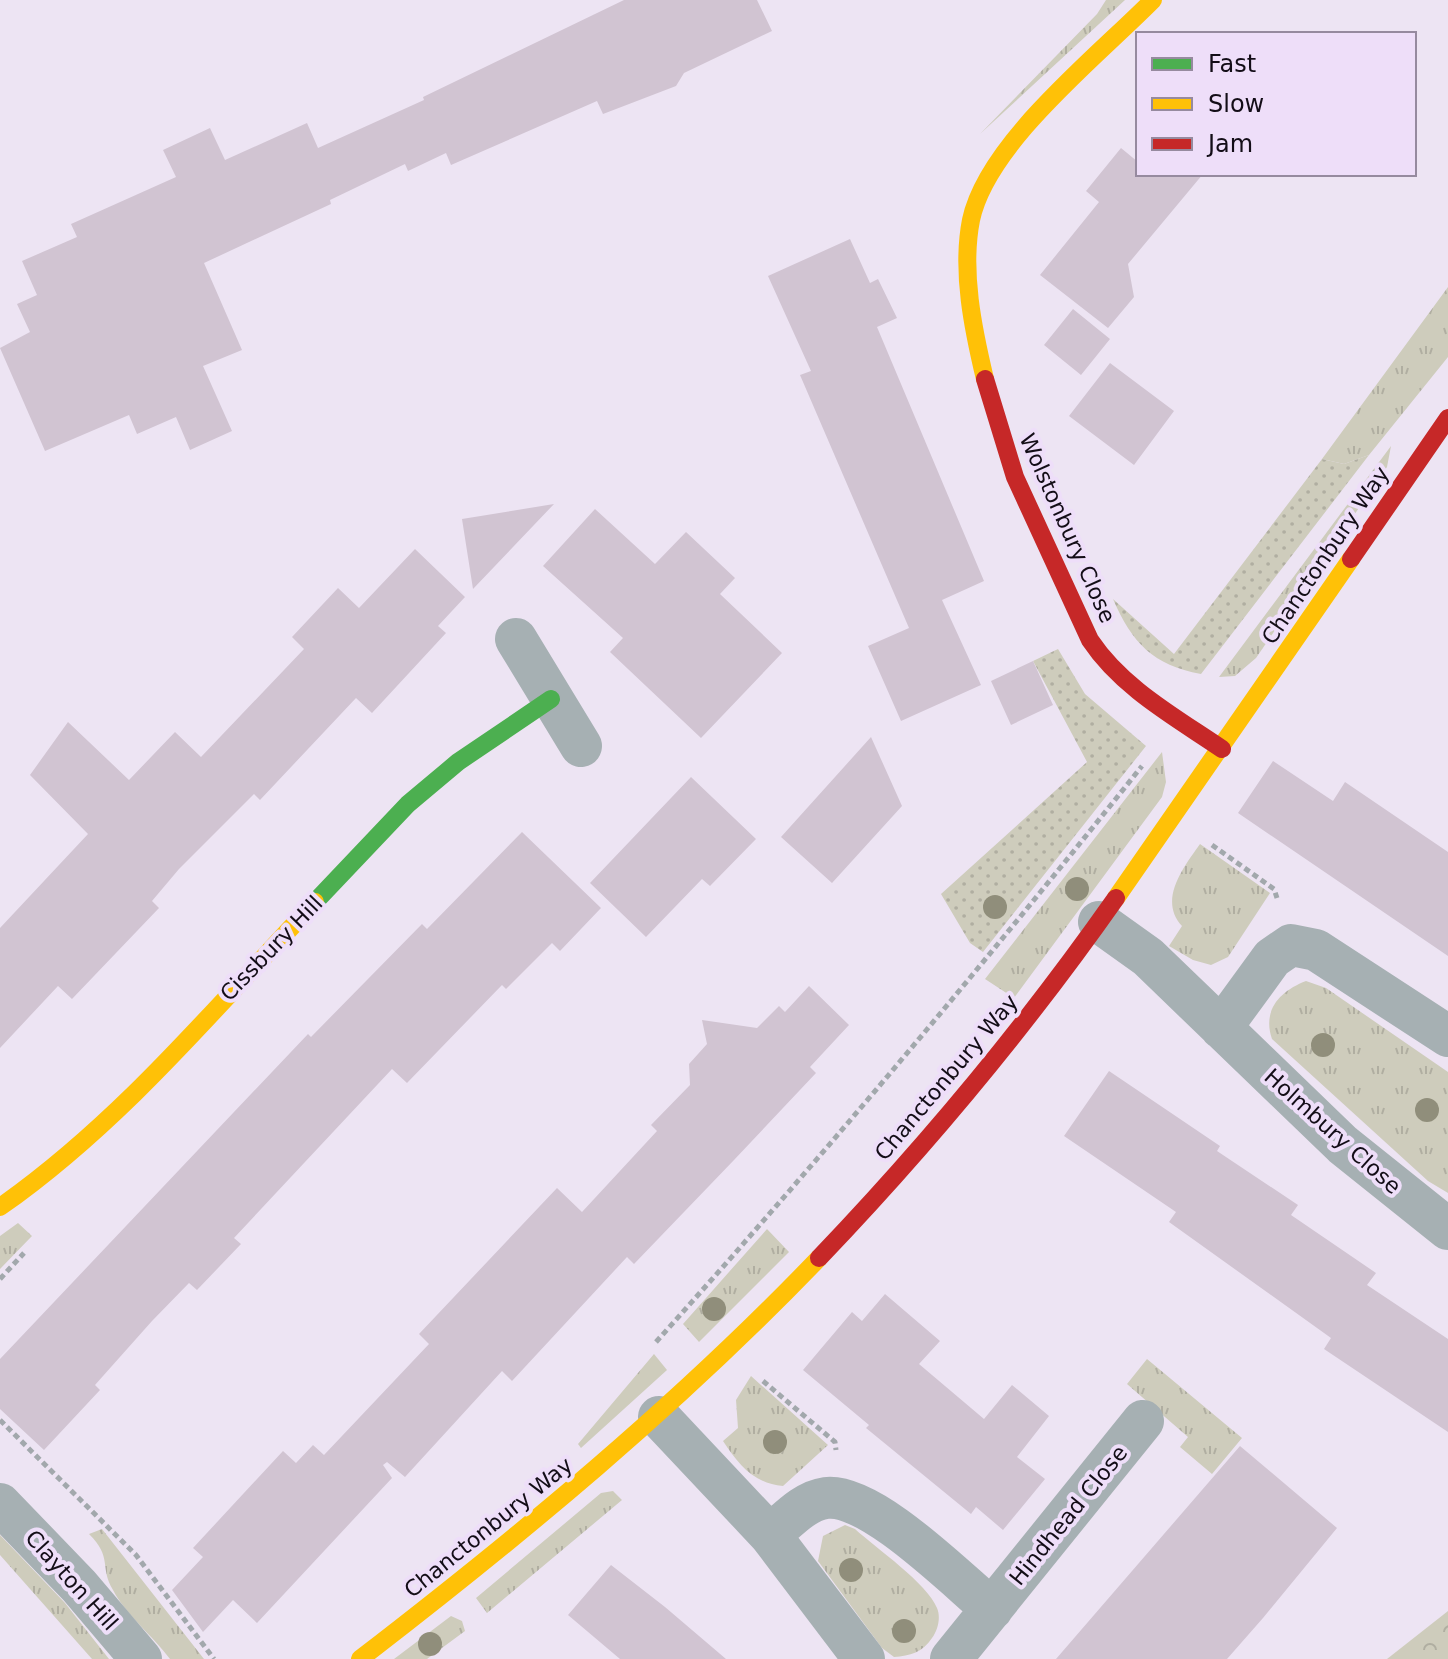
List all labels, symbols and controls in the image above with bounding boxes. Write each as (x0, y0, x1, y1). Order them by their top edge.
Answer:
legend (1136, 32, 1416, 176)
text: Fast (1208, 50, 1256, 78)
text: Slow (1208, 90, 1264, 118)
text: Jam (1206, 130, 1253, 158)
street label: Wolstonbury Close (1015, 430, 1121, 627)
street label: Chanctonbury Way (1257, 462, 1394, 649)
street label: Cissbury Hill (215, 891, 328, 1006)
street label: Chanctonbury Way (870, 989, 1023, 1165)
street label: Holmbury Close (1259, 1064, 1406, 1199)
street label: Hindhead Close (1004, 1440, 1132, 1590)
street label: Chanctonbury Way (399, 1452, 577, 1603)
street label: Clayton Hill (20, 1525, 123, 1635)

